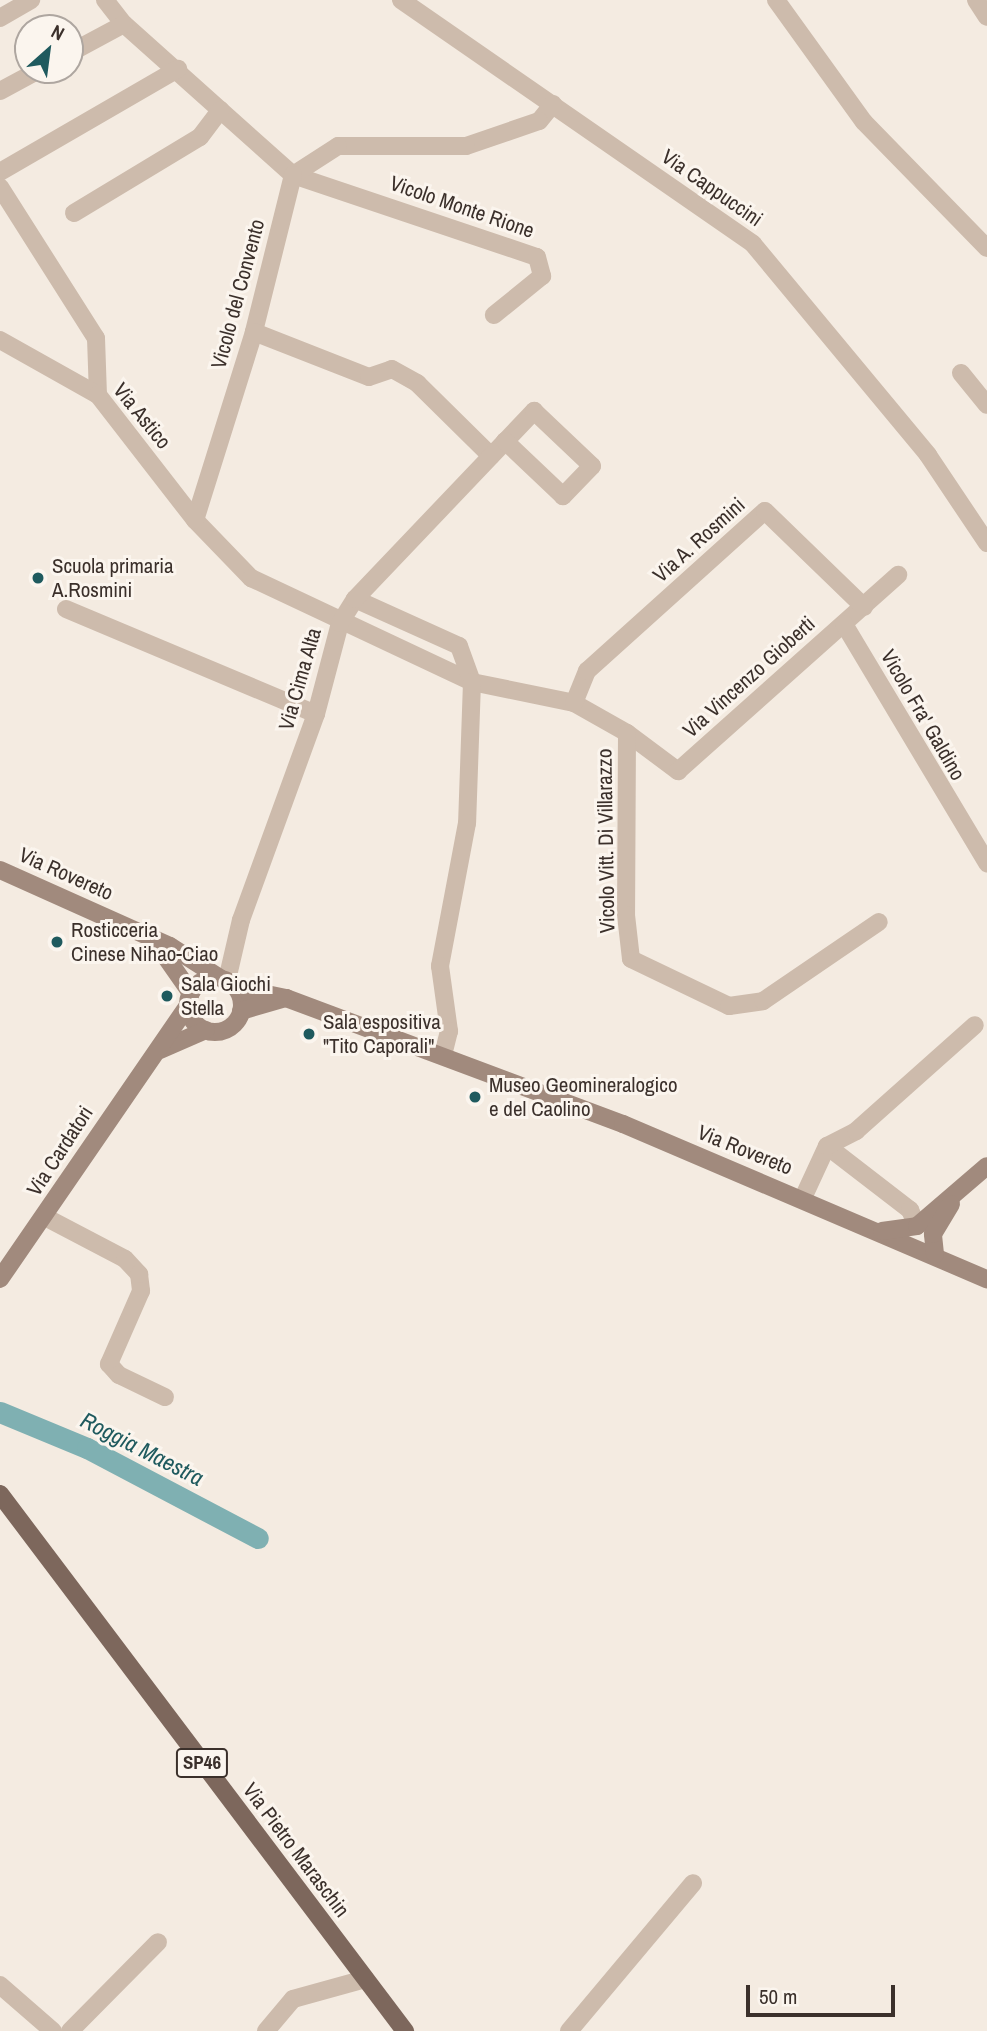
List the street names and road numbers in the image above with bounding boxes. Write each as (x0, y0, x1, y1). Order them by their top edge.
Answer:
street label: Via Cappuccini (657, 144, 767, 232)
street label: Vicolo Monte Rione (387, 171, 537, 243)
street label: Vicolo del Convento (206, 216, 270, 372)
street label: Via Astico (108, 378, 176, 454)
street label: Via A. Rosmini (648, 492, 750, 588)
street label: Via Vincenzo Gioberti (678, 611, 820, 743)
street label: Via Cima Alta (273, 625, 327, 733)
street label: Vicolo Fra' Galdino (875, 645, 971, 785)
street label: Vicolo Vitt. Di Villarazzo (592, 748, 620, 934)
street label: Via Rovereto (15, 842, 117, 906)
street label: Via Cardatori (22, 1101, 98, 1201)
street label: Via Rovereto (694, 1120, 796, 1180)
road number: SP46 (176, 1748, 228, 1778)
street label: Via Pietro Maraschin (237, 1778, 355, 1922)

